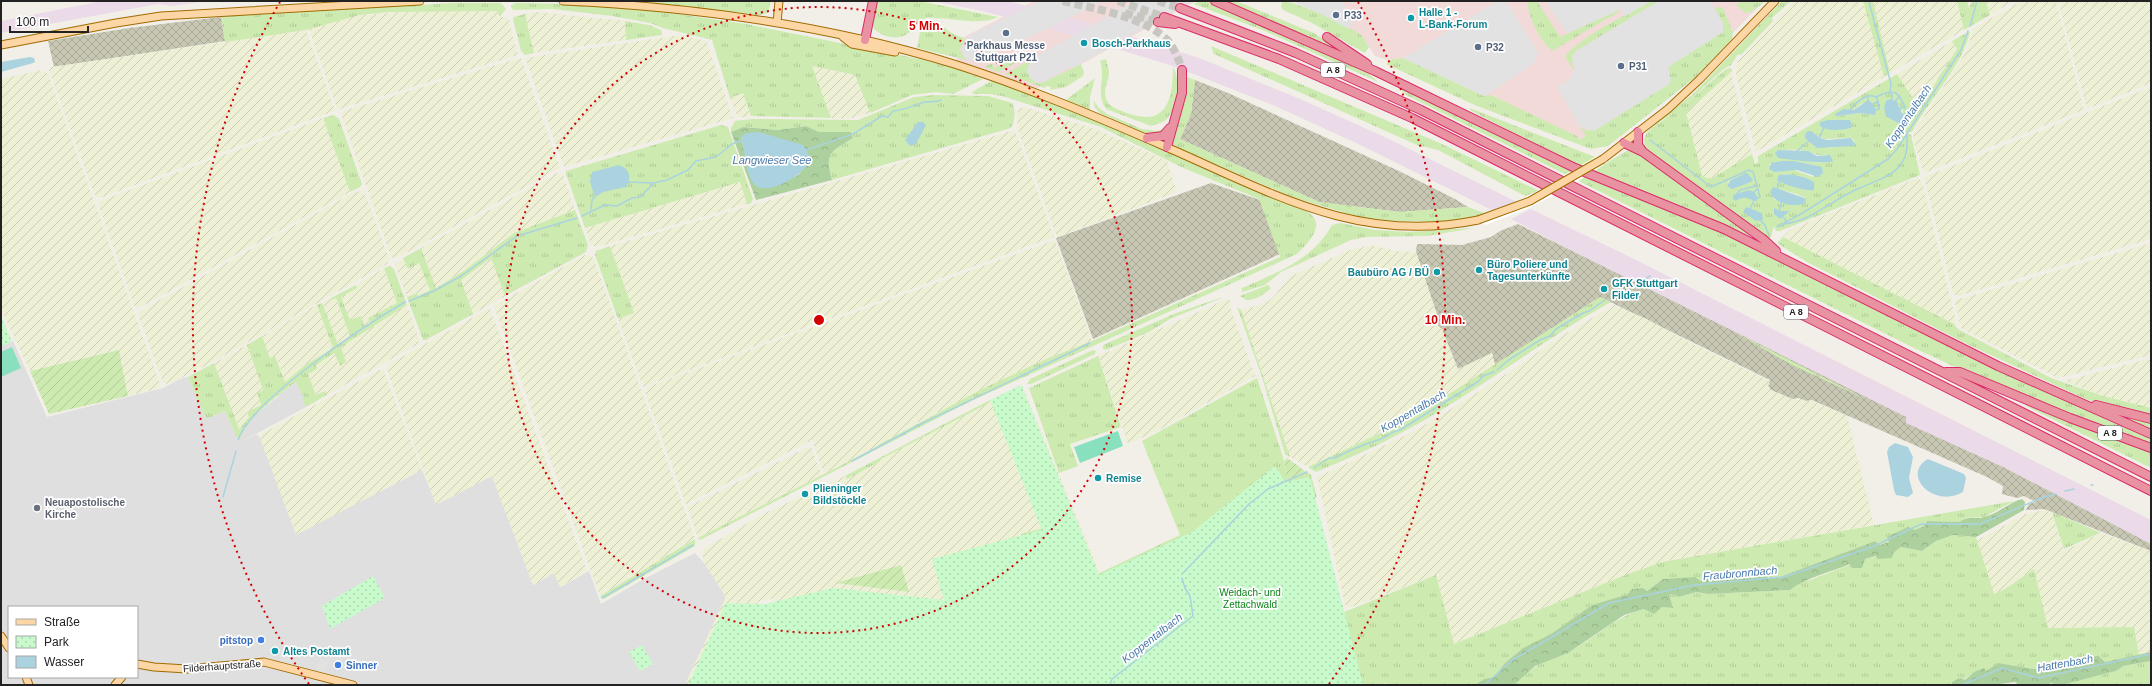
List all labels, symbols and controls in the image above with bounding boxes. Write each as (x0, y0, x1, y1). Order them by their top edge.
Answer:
place label: Halle 1 - L-Bank-Forum (1419, 7, 1487, 30)
scale bar (10, 8, 88, 34)
marker: P33 (1331, 10, 1341, 20)
place label: P33 (1344, 10, 1362, 21)
marker: Halle 1 - L-Bank-Forum (1406, 13, 1416, 23)
text: 100 m (16, 15, 49, 29)
text: 5 Min. (909, 19, 943, 33)
marker: Parkhaus Messe Stuttgart P21 (1001, 28, 1011, 38)
marker: Bosch-Parkhaus (1079, 38, 1089, 48)
place label: Bosch-Parkhaus (1092, 38, 1171, 49)
place label: Parkhaus Messe Stuttgart P21 (967, 40, 1046, 63)
marker: P32 (1473, 42, 1483, 52)
place label: P32 (1486, 42, 1504, 53)
marker: P31 (1616, 61, 1626, 71)
place label: P31 (1629, 61, 1647, 72)
road number: A 8 (1321, 63, 1345, 77)
water label: Koppentalbach (1883, 82, 1933, 150)
water label: Langwieser See (733, 154, 811, 166)
place label: Büro Poliere und Tagesunterkünfte (1487, 259, 1571, 282)
marker: Büro Poliere und Tagesunterkünfte (1474, 265, 1484, 275)
place label: Baubüro AG / BÜ (1348, 266, 1429, 278)
marker: Baubüro AG / BÜ (1432, 267, 1442, 277)
place label: GFK Stuttgart Filder (1612, 278, 1678, 301)
marker: GFK Stuttgart Filder (1599, 284, 1609, 294)
road number: A 8 (1784, 305, 1808, 319)
centre of rings (812, 313, 826, 327)
text: 10 Min. (1425, 313, 1465, 327)
water label: Koppentalbach (1378, 387, 1448, 435)
road number: A 8 (2098, 426, 2122, 440)
marker: Remise (1093, 473, 1103, 483)
place label: Remise (1106, 473, 1142, 484)
place label: Plieninger Bildstöckle (813, 483, 867, 506)
marker: Plieninger Bildstöckle (800, 489, 810, 499)
place label: Neuapostolische Kirche (45, 497, 125, 520)
marker: Neuapostolische Kirche (32, 503, 42, 513)
water label: Fraubronnbach (1702, 564, 1778, 582)
park label: Weidach- und Zettachwald (1219, 587, 1281, 610)
legend (8, 606, 138, 678)
water label: Koppentalbach (1119, 611, 1185, 665)
text: Straße (44, 615, 80, 629)
text: Park (44, 635, 70, 649)
place label: pitstop (220, 635, 253, 646)
marker: pitstop (256, 635, 266, 645)
marker: Altes Postamt (270, 646, 280, 656)
place label: Altes Postamt (283, 646, 350, 657)
water label: Hattenbach (2036, 652, 2094, 674)
text: Wasser (44, 655, 84, 669)
street label: Filderhauptstraße (183, 658, 262, 674)
marker: Sinner (333, 660, 343, 670)
place label: Sinner (346, 660, 377, 671)

